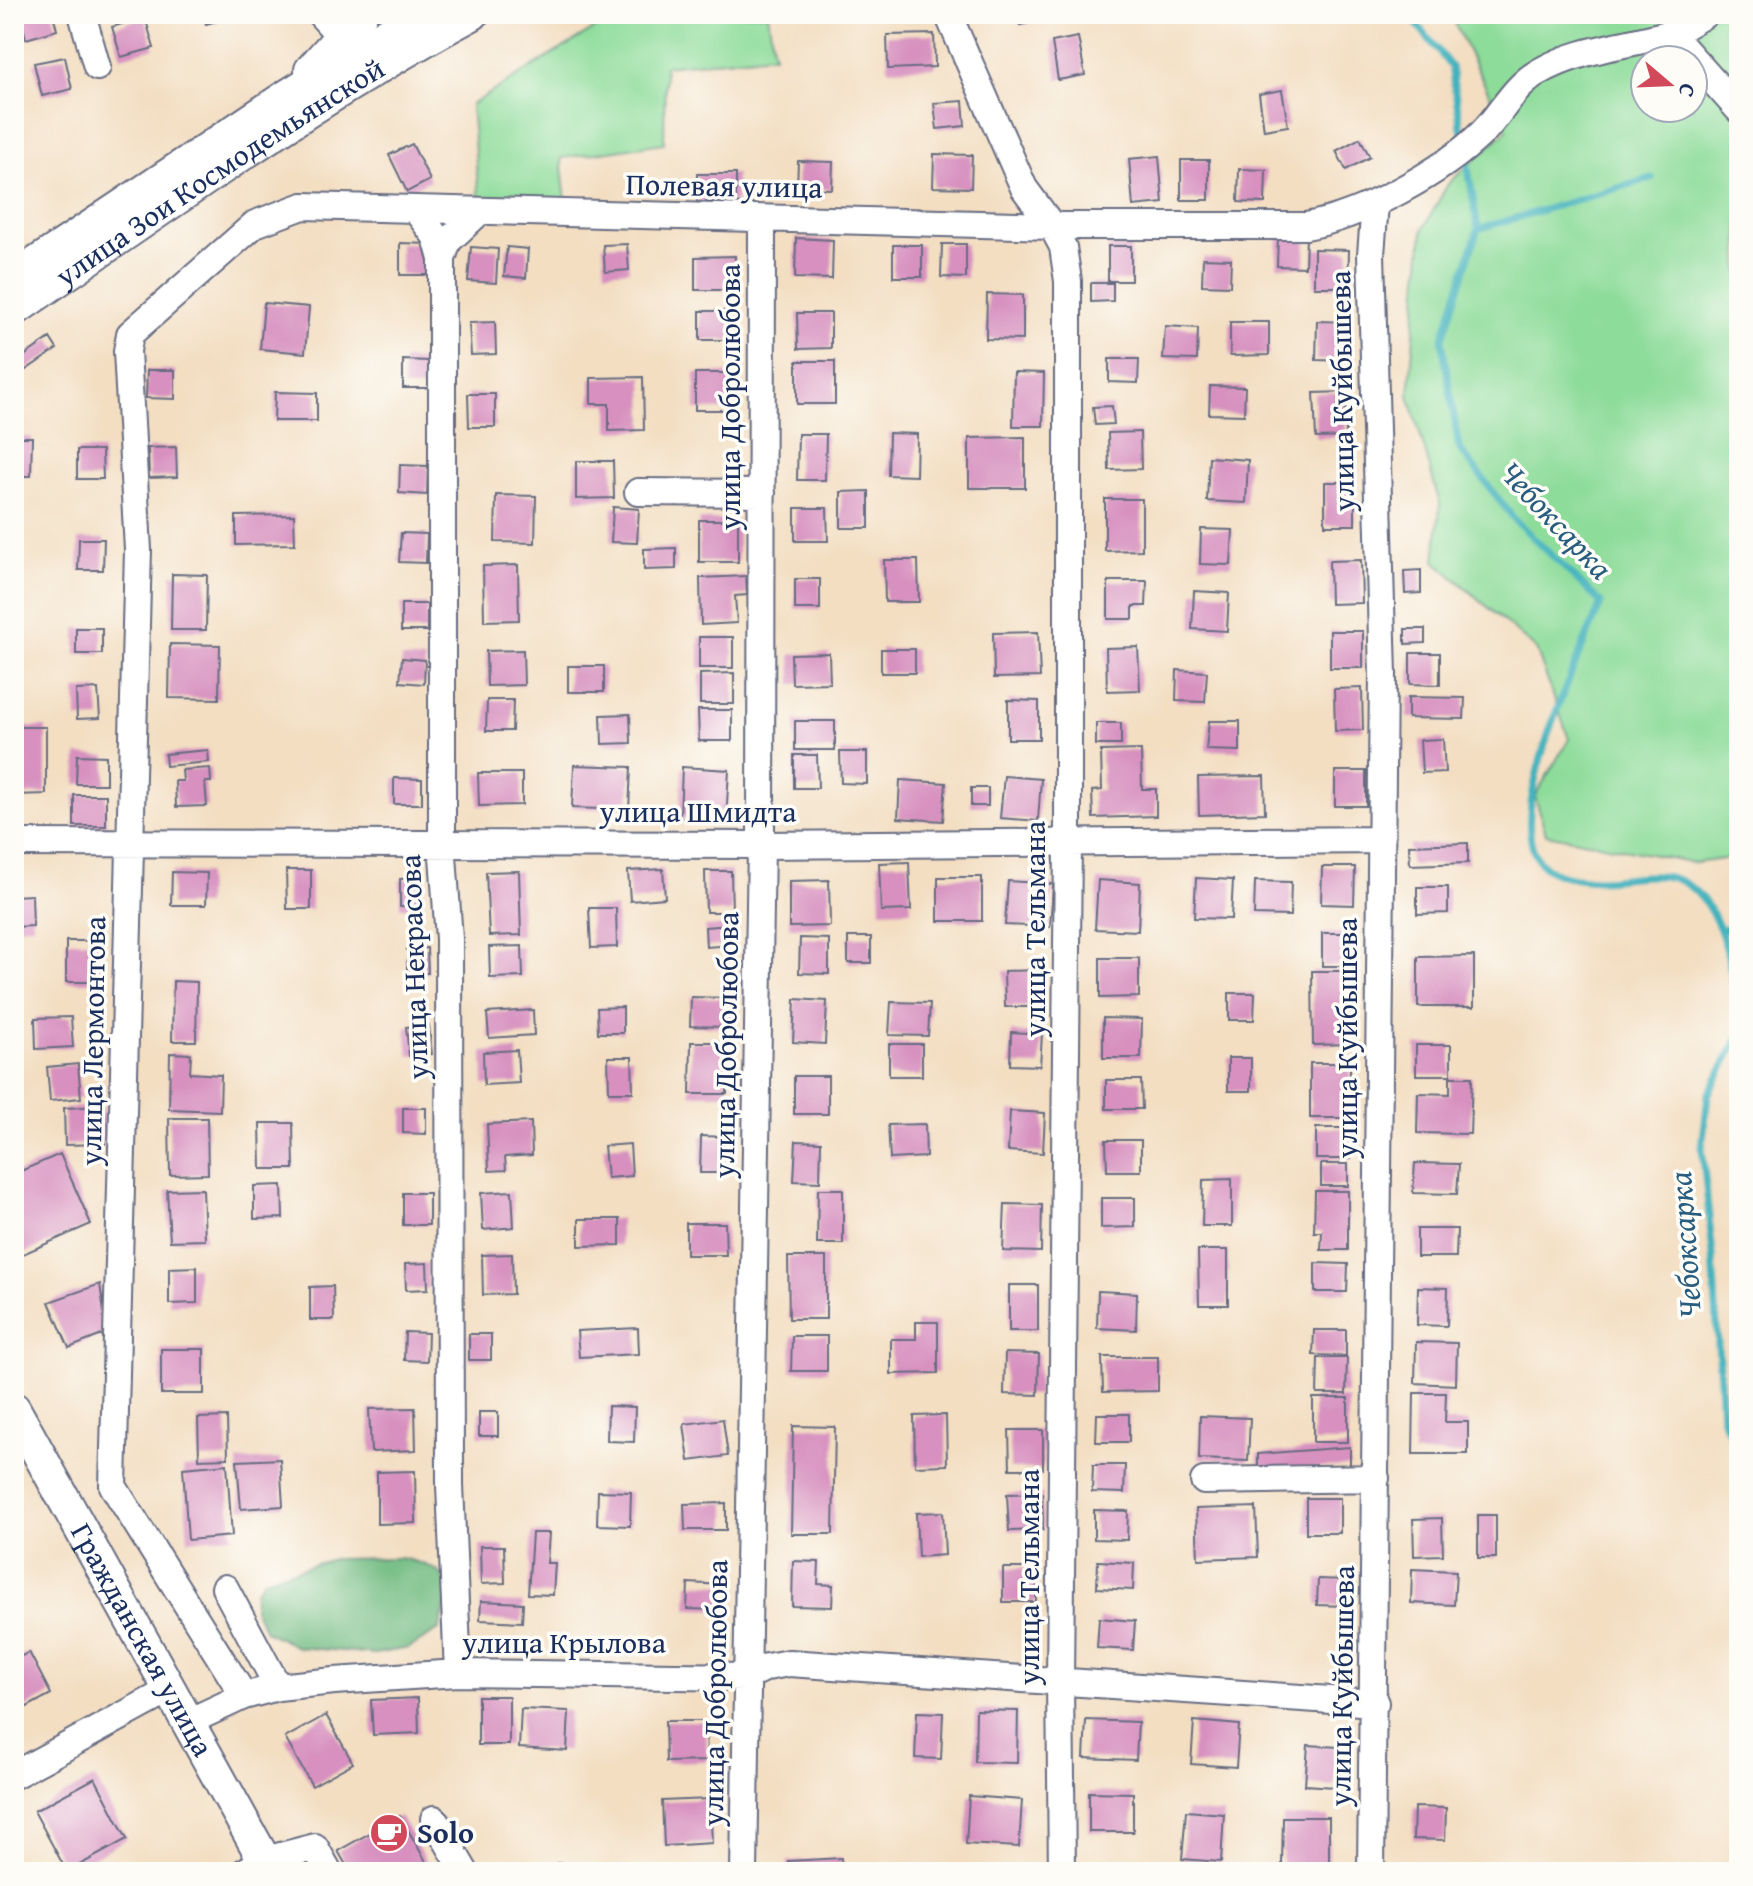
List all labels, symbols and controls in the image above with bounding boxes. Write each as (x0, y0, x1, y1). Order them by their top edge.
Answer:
north arrow (1629, 44, 1709, 124)
street label: улица Зои Космодемьянской (45, 46, 393, 297)
text: С (1671, 79, 1705, 102)
street label: Полевая улица (625, 161, 824, 209)
street label: улица Добролюбова (707, 263, 751, 531)
street label: улица Куйбышева (1317, 269, 1365, 513)
water label: Чебоксарка (1489, 450, 1624, 590)
street label: улица Шмидта (598, 789, 797, 833)
street label: улица Тельмана (1012, 820, 1056, 1038)
street label: улица Некрасова (387, 853, 439, 1081)
street label: улица Добролюбова (701, 911, 749, 1180)
street label: улица Лермонтова (68, 915, 116, 1167)
street label: улица Куйбышева (1324, 917, 1368, 1160)
water label: Чебоксарка (1656, 1170, 1713, 1320)
street label: улица Тельмана (1006, 1468, 1050, 1686)
street label: Гражданская улица (60, 1514, 226, 1765)
street label: улица Добролюбова (690, 1559, 738, 1828)
street label: улица Куйбышева (1317, 1564, 1365, 1808)
street label: улица Крылова (461, 1620, 667, 1664)
place label: Solo (417, 1810, 474, 1854)
cafe icon: Solo (368, 1812, 410, 1854)

